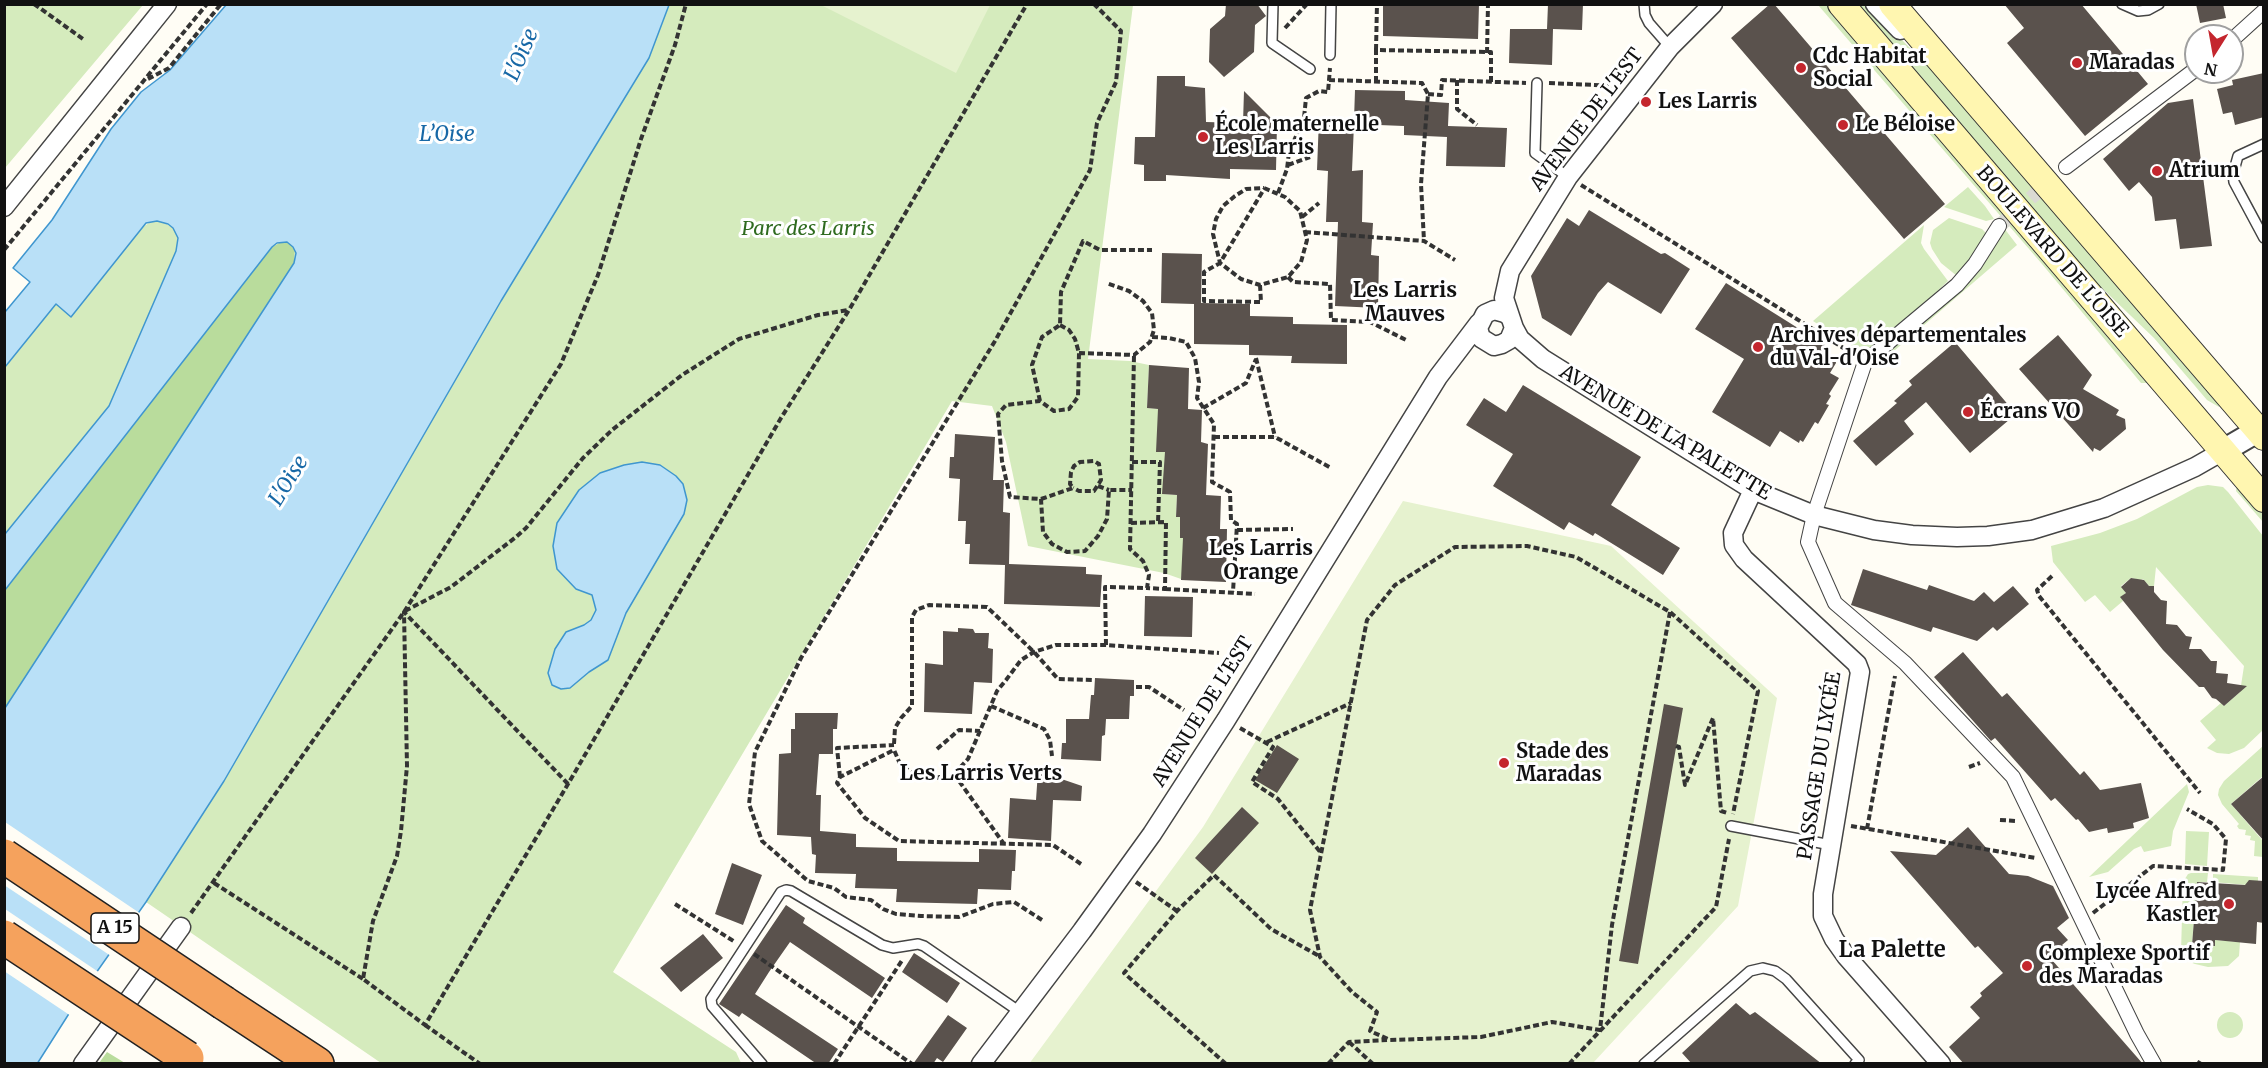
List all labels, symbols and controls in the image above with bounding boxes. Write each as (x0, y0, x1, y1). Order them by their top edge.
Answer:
north arrow (2184, 24, 2244, 84)
water label: L'Oise (500, 25, 544, 85)
street label: AVENUE DE L'EST (1526, 44, 1648, 196)
place label: Cdc Habitat Social (1813, 45, 1927, 92)
place label: Maradas (2089, 51, 2175, 75)
marker: Maradas (2070, 56, 2084, 70)
text: N (2203, 59, 2219, 81)
marker: Cdc Habitat Social (1794, 61, 1808, 75)
place label: Les Larris (1658, 90, 1757, 114)
marker: Les Larris (1639, 95, 1653, 109)
place label: École maternelle Les Larris (1215, 113, 1379, 160)
place label: Le Béloise (1855, 113, 1955, 137)
marker: Le Béloise (1836, 118, 1850, 132)
water label: L’Oise (419, 122, 475, 148)
marker: École maternelle Les Larris (1196, 130, 1210, 144)
place label: Atrium (2169, 159, 2240, 183)
street label: BOULEVARD DE L'OISE (1971, 161, 2133, 343)
marker: Atrium (2150, 164, 2164, 178)
park label: Parc des Larris (742, 217, 874, 241)
district label: Les Larris Mauves (1353, 278, 1457, 328)
place label: Archives départementales du Val-d'Oise (1770, 324, 2027, 371)
marker: Archives départementales du Val-d'Oise (1751, 340, 1765, 354)
street label: AVENUE DE LA PALETTE (1555, 360, 1775, 506)
place label: Écrans VO (1980, 400, 2080, 424)
marker: Écrans VO (1961, 405, 1975, 419)
water label: L'Oise (264, 451, 314, 511)
district label: Les Larris Orange (1209, 536, 1313, 586)
street label: AVENUE DE L'EST (1147, 633, 1259, 791)
street label: PASSAGE DU LYCÉE (1793, 670, 1847, 862)
place label: Stade des Maradas (1516, 740, 1609, 787)
marker: Stade des Maradas (1497, 756, 1511, 770)
district label: Les Larris Verts (900, 761, 1062, 787)
place label: Lycée Alfred Kastler (2095, 880, 2217, 927)
marker: Lycée Alfred Kastler (2222, 897, 2236, 911)
road number: A 15 (91, 913, 139, 943)
district label: La Palette (1838, 938, 1946, 964)
place label: Complexe Sportif des Maradas (2039, 942, 2210, 989)
marker: Complexe Sportif des Maradas (2020, 959, 2034, 973)

